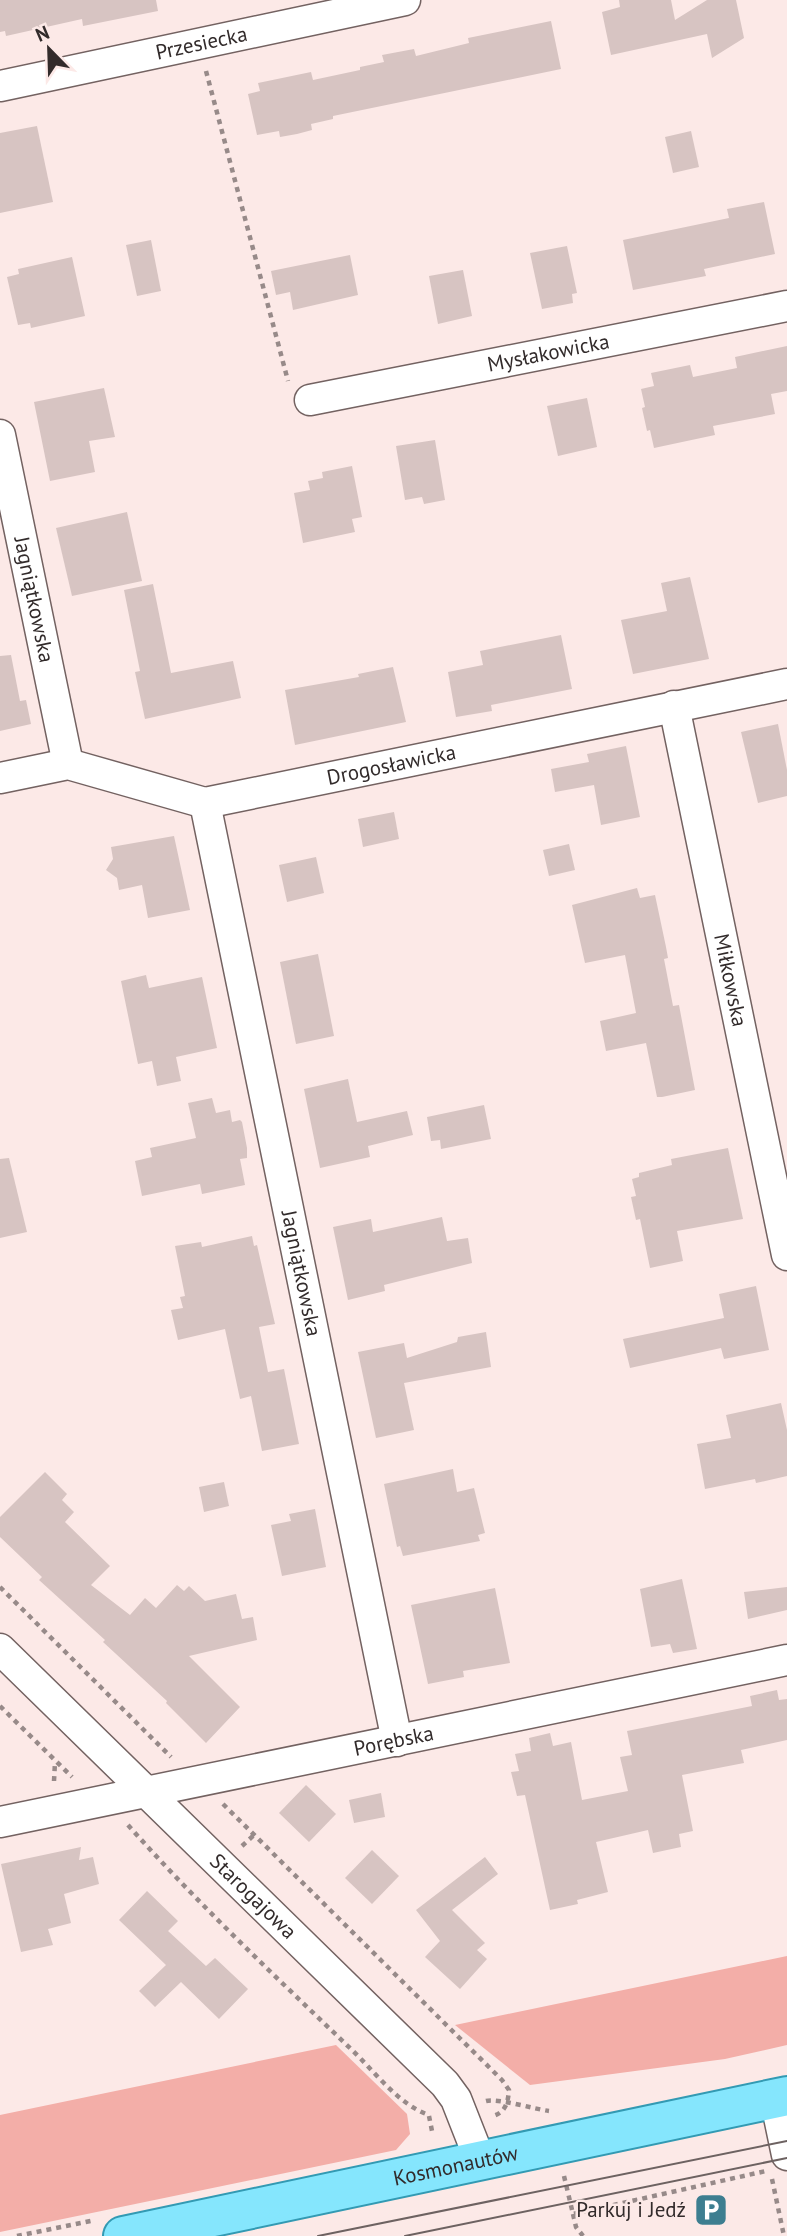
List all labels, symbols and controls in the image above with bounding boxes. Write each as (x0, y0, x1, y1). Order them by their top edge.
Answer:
north arrow (14, 14, 84, 84)
text: N (32, 20, 53, 47)
street label: Przesiecka (153, 20, 250, 66)
street label: Mysłakowicka (485, 327, 612, 378)
street label: Jagniątkowska (8, 533, 61, 665)
street label: Drogosławicka (324, 738, 458, 791)
street label: Miłkowska (708, 931, 754, 1029)
street label: Jagniątkowska (275, 1207, 328, 1339)
street label: Porębska (351, 1719, 436, 1762)
street label: Starogajowa (204, 1848, 303, 1945)
street label: Kosmonautów (391, 2139, 521, 2192)
parking icon: Parkuj i Jedź (692, 2191, 730, 2229)
place label: Parkuj i Jedź (576, 2196, 686, 2223)

